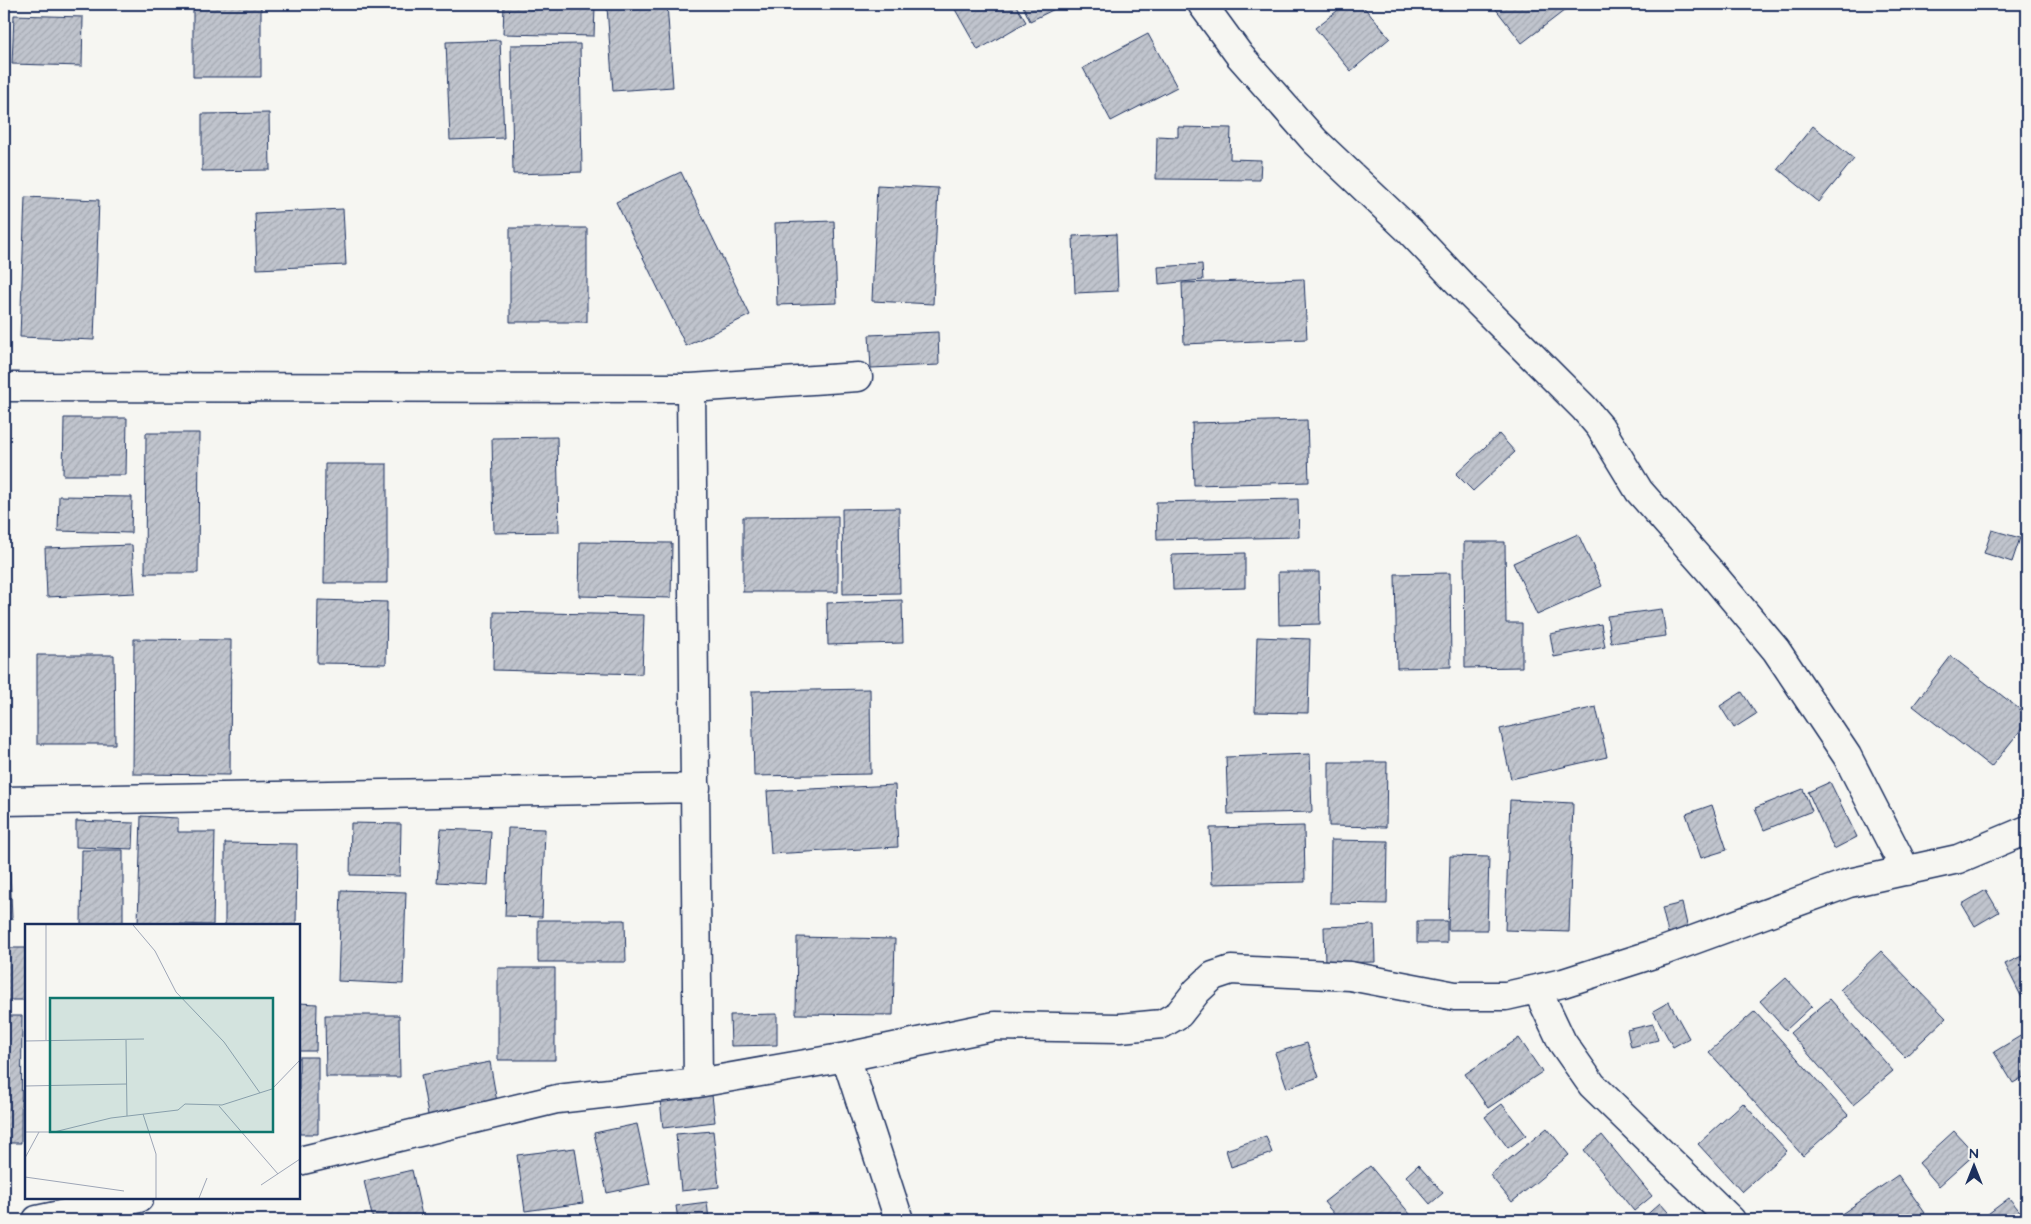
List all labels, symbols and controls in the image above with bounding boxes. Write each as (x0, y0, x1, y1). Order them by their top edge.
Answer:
inset map (25, 924, 300, 1199)
north arrow (1948, 1142, 1998, 1192)
text: N (1970, 1144, 1979, 1164)

